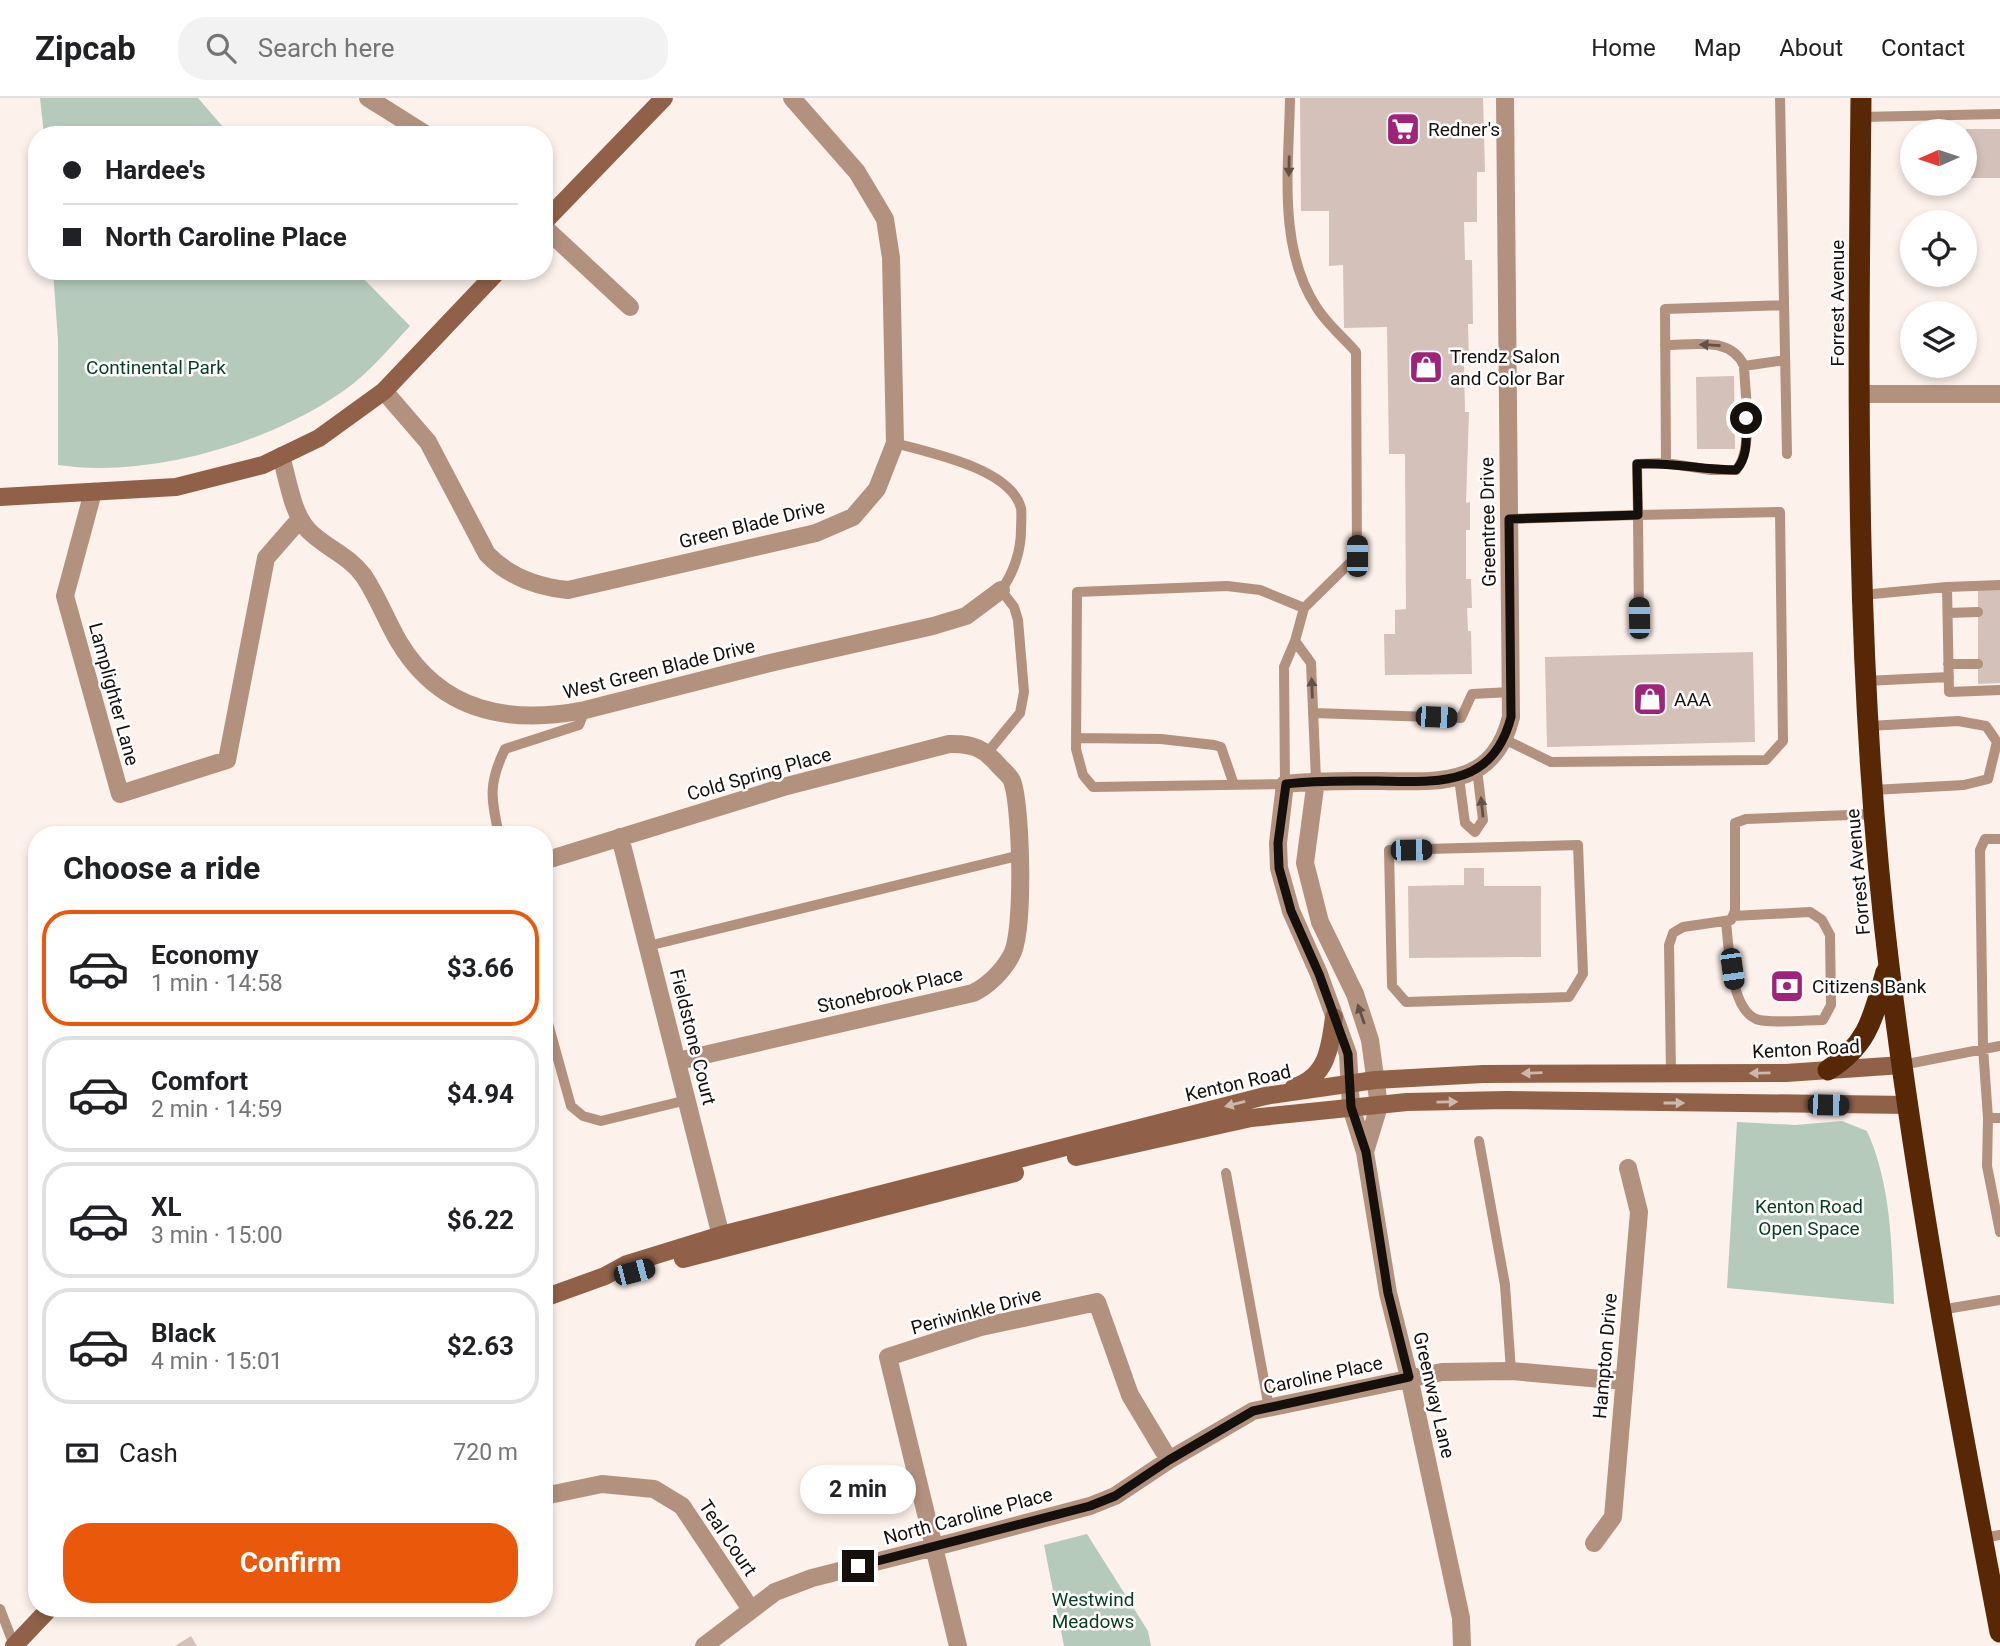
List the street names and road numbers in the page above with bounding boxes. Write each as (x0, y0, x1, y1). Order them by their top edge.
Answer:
street label: Forrest Avenue (1826, 240, 1849, 366)
street label: Greentree Drive (1475, 457, 1501, 587)
street label: Green Blade Drive (677, 495, 827, 553)
street label: Lamplighter Lane (84, 620, 144, 768)
street label: West Green Blade Drive (561, 634, 757, 704)
street label: Cold Spring Place (684, 742, 834, 806)
street label: Forrest Avenue (1841, 808, 1875, 936)
street label: Stonebrook Place (815, 962, 965, 1018)
street label: Fieldstone Court (665, 967, 721, 1107)
street label: Kenton Road (1752, 1035, 1860, 1063)
street label: Kenton Road (1183, 1060, 1293, 1106)
street label: Periwinkle Drive (908, 1283, 1044, 1339)
street label: Hampton Drive (1588, 1292, 1622, 1420)
street label: Greenway Lane (1408, 1329, 1460, 1461)
street label: Caroline Place (1261, 1351, 1385, 1399)
street label: North Caroline Place (881, 1482, 1055, 1550)
street label: Teal Court (694, 1496, 762, 1580)

